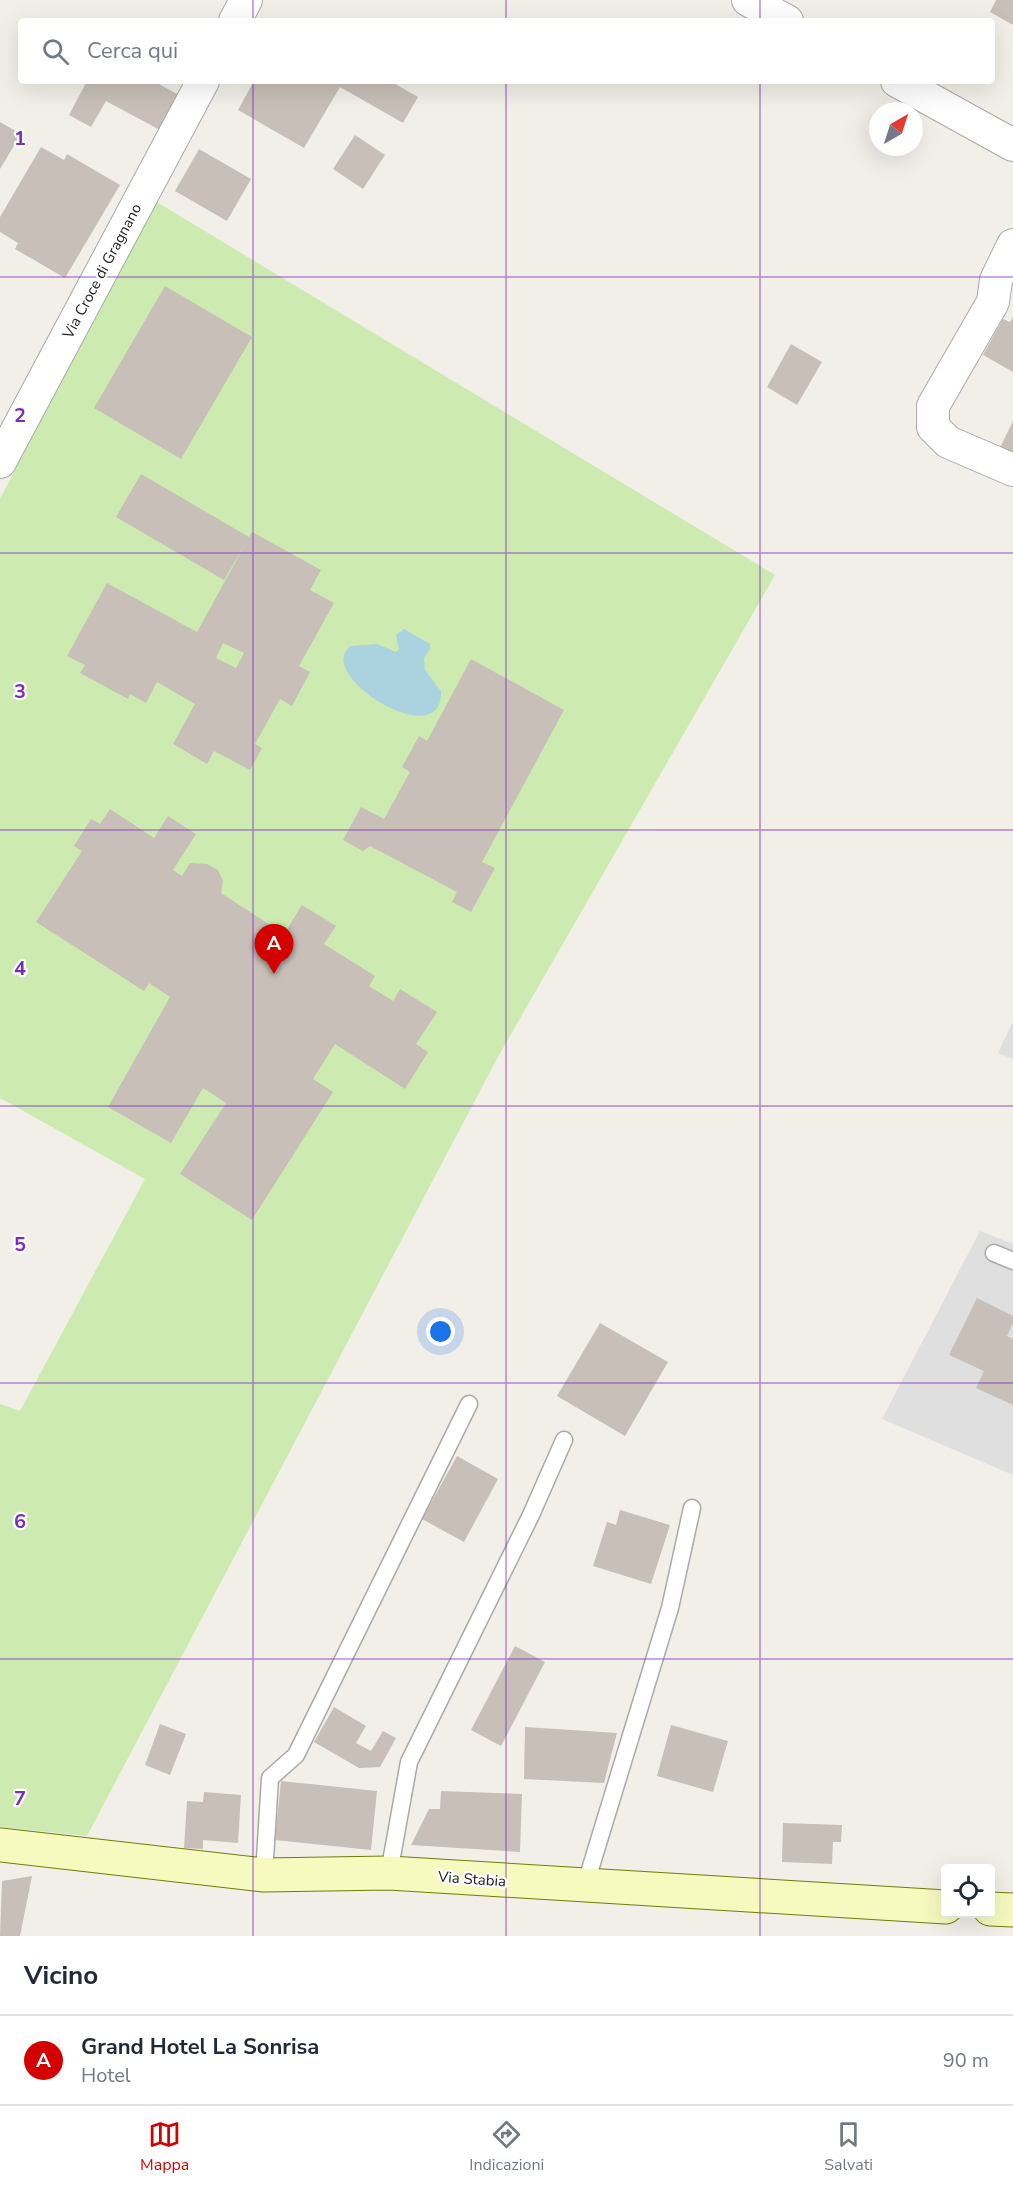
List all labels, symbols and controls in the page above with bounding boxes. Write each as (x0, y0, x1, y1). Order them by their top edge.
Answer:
search box (18, 18, 995, 84)
icon: search (39, 35, 72, 68)
text: Cerca qui (87, 36, 178, 66)
north arrow (869, 102, 923, 156)
text: 1 (14, 125, 26, 152)
street label: Via Croce di Gragnano (57, 200, 146, 343)
text: 2 (14, 402, 26, 429)
text: 3 (14, 678, 26, 705)
pin: A (254, 924, 294, 974)
text: 4 (14, 955, 26, 982)
text: 5 (14, 1231, 26, 1258)
your location (426, 1317, 455, 1346)
text: 6 (14, 1508, 26, 1535)
text: 7 (14, 1785, 26, 1812)
map controls (941, 1864, 995, 1918)
button: locate (941, 1864, 995, 1918)
street label: Via Stabia (436, 1867, 507, 1891)
text: Vicino (24, 1958, 98, 1993)
text: Grand Hotel La Sonrisa (81, 2032, 319, 2062)
text: A (36, 2047, 51, 2074)
text: 90 m (943, 2047, 989, 2074)
text: Hotel (81, 2062, 131, 2089)
tab: Mappa (140, 2118, 189, 2176)
tab: Indicazioni (469, 2118, 544, 2176)
tab: Salvati (824, 2118, 873, 2176)

